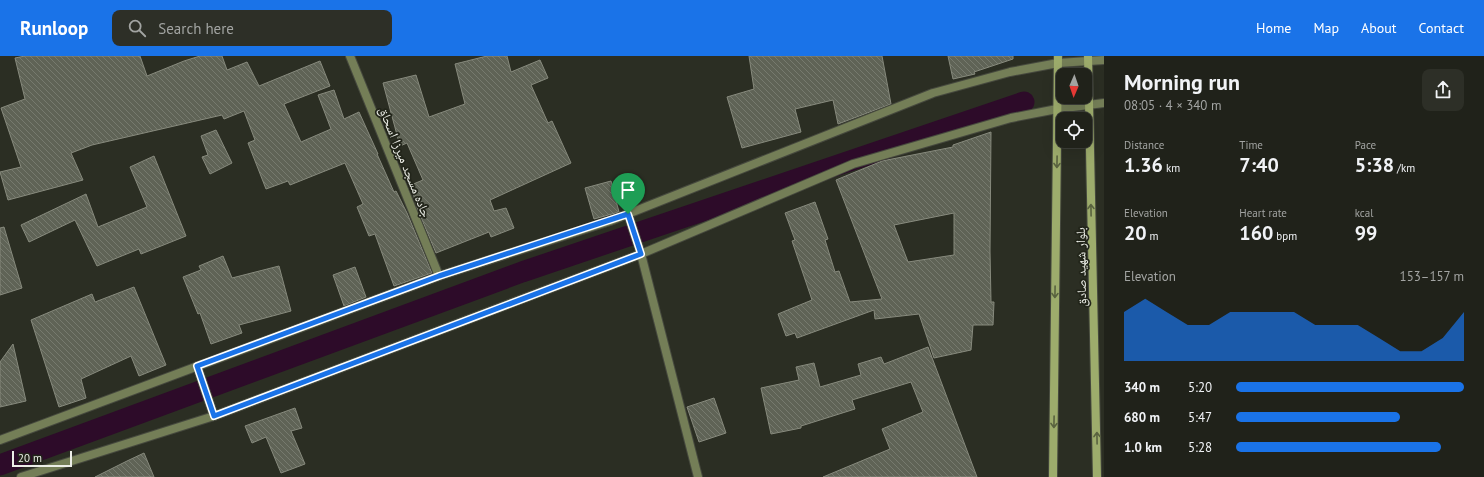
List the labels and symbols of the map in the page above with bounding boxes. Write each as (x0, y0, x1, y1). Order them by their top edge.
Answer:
north arrow (1056, 68, 1092, 104)
street label: جاده مسجد ميرزا اسحاق (375, 104, 435, 220)
one-way arrow (1053, 155, 1061, 168)
pin (611, 173, 645, 214)
one-way arrow (1087, 204, 1095, 217)
street label: بلوار شهید صادق (1072, 227, 1090, 307)
one-way arrow (1051, 285, 1059, 298)
one-way arrow (1050, 415, 1058, 428)
one-way arrow (1093, 432, 1100, 445)
scale bar (12, 449, 72, 468)

